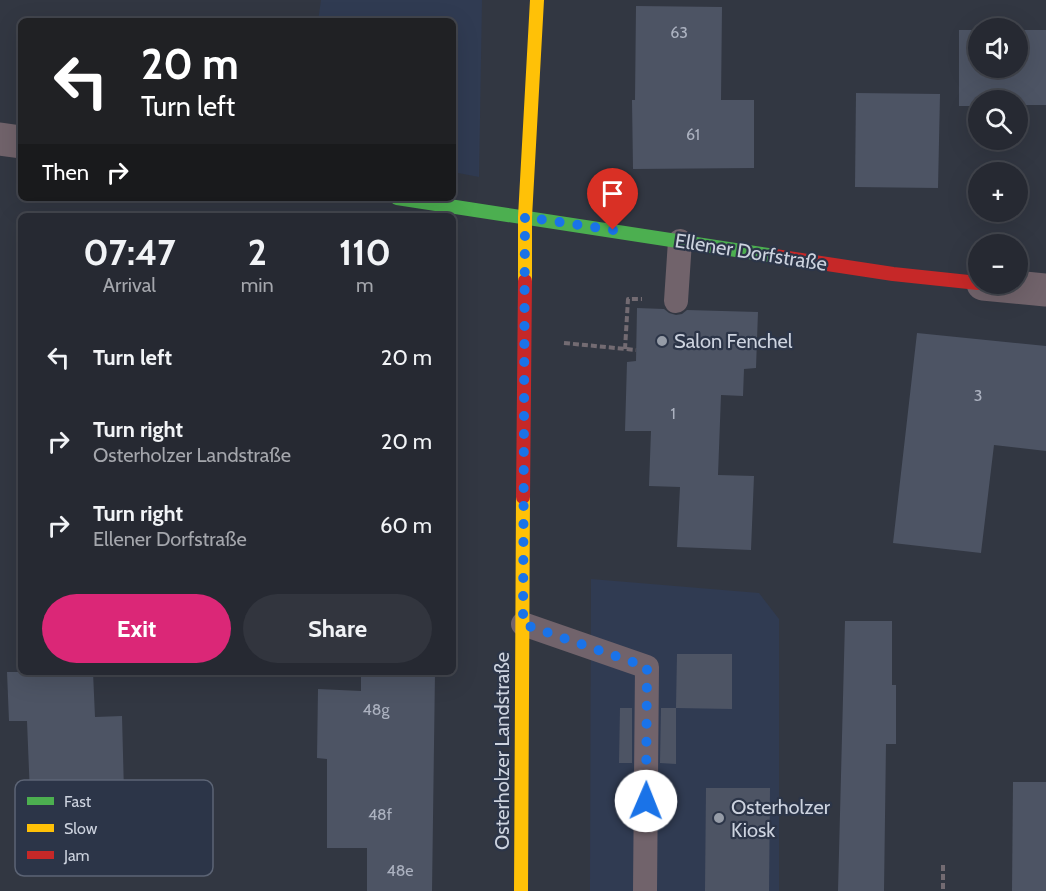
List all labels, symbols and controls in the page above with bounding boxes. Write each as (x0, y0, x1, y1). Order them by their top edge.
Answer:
map controls (968, 18, 1028, 294)
button: sound (968, 18, 1028, 78)
house number: 63 (670, 23, 688, 42)
text: 20 m (141, 38, 239, 90)
icon: left (42, 42, 120, 120)
text: Turn left (141, 90, 235, 123)
button: search (968, 90, 1028, 150)
house number: 61 (686, 125, 700, 144)
icon: right (101, 156, 134, 189)
text: Then (42, 159, 89, 186)
button: + (968, 162, 1028, 222)
pin (587, 168, 638, 230)
icon: arrive (596, 177, 629, 210)
street label: Ellener Dorfstraße (673, 228, 829, 276)
text: 07:47 (83, 230, 176, 274)
text: 2 (248, 230, 267, 274)
text: 110 (339, 230, 391, 274)
button: − (968, 234, 1028, 294)
text: Arrival (103, 273, 156, 297)
text: min (241, 273, 274, 297)
text: m (356, 273, 374, 297)
place label: Salon Fenchel (674, 329, 793, 353)
marker: Salon Fenchel (655, 334, 669, 348)
icon: left (42, 341, 75, 374)
text: Turn left (93, 344, 172, 371)
text: 20 m (381, 344, 432, 371)
house number: 3 (974, 386, 982, 405)
house number: 1 (670, 404, 676, 423)
text: Turn right (93, 416, 183, 443)
icon: right (42, 425, 75, 458)
text: 20 m (381, 428, 432, 455)
text: Osterholzer Landstraße (93, 443, 291, 467)
text: Turn right (93, 500, 183, 527)
icon: right (42, 509, 75, 542)
text: 60 m (380, 512, 432, 539)
text: Ellener Dorfstraße (93, 527, 247, 551)
button: Exit (42, 594, 231, 663)
button: Share (243, 594, 432, 663)
street label: Osterholzer Landstraße (490, 652, 514, 850)
house number: 48g (363, 700, 390, 719)
position arrow (614, 769, 678, 833)
legend (15, 780, 213, 876)
text: Fast (64, 792, 92, 811)
place label: Osterholzer Kiosk (731, 795, 831, 842)
house number: 48f (368, 805, 393, 824)
marker: Osterholzer Kiosk (712, 811, 726, 825)
text: Slow (64, 819, 98, 838)
text: Jam (63, 846, 90, 865)
house number: 48e (386, 861, 414, 880)

